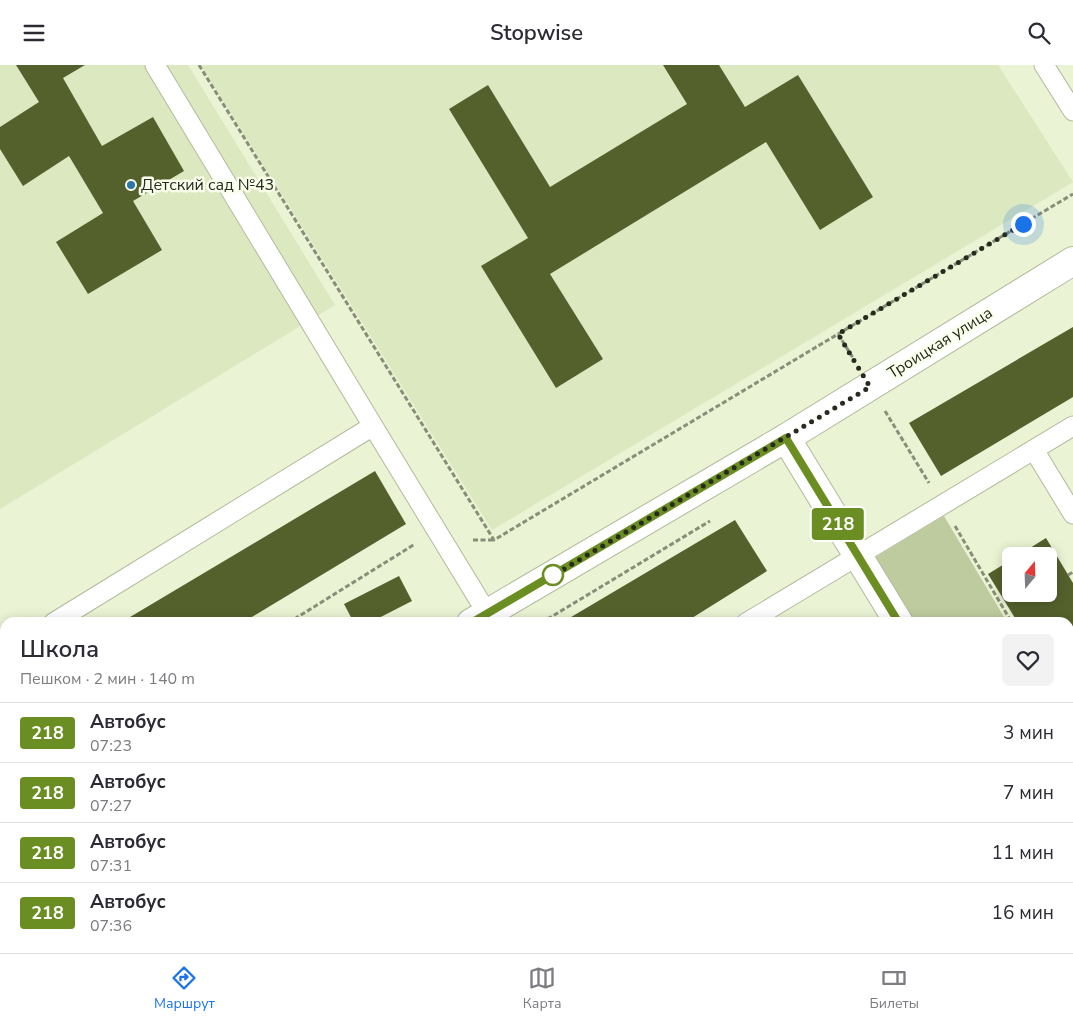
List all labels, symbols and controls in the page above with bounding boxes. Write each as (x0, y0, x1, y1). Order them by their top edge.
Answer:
text: Stopwise (490, 18, 583, 48)
icon: menu (20, 19, 48, 47)
icon: search (1025, 19, 1053, 47)
place label: Детский сад №43 (141, 174, 274, 196)
marker: Детский сад №43 (125, 179, 137, 191)
your location (1011, 212, 1036, 237)
street label: Троицкая улица (883, 302, 997, 384)
line badge: 218 (809, 508, 867, 540)
text: 218 (822, 512, 854, 536)
north arrow (1002, 547, 1058, 603)
map controls (1002, 547, 1057, 602)
unlabelled marker (542, 564, 564, 586)
text: Школа (20, 633, 99, 665)
button: heart (1002, 634, 1054, 686)
text: Пешком · 2 мин · 140 m (20, 668, 195, 690)
text: Автобус (90, 709, 166, 735)
text: 3 мин (1003, 720, 1054, 746)
text: 218 (31, 721, 64, 745)
text: 07:23 (90, 735, 132, 757)
text: Автобус (90, 769, 166, 795)
text: 7 мин (1003, 780, 1054, 806)
text: 218 (31, 781, 64, 805)
text: 07:27 (90, 795, 132, 817)
text: Автобус (90, 829, 166, 855)
text: 11 мин (992, 840, 1054, 866)
text: 218 (31, 841, 64, 865)
text: 07:31 (90, 855, 132, 877)
text: Автобус (90, 889, 166, 915)
text: 16 мин (992, 900, 1054, 926)
text: 218 (31, 901, 64, 925)
text: 07:36 (90, 915, 132, 937)
tab: Маршрут (154, 964, 215, 1013)
tab: Карта (523, 964, 561, 1013)
tab: Билеты (869, 964, 919, 1013)

